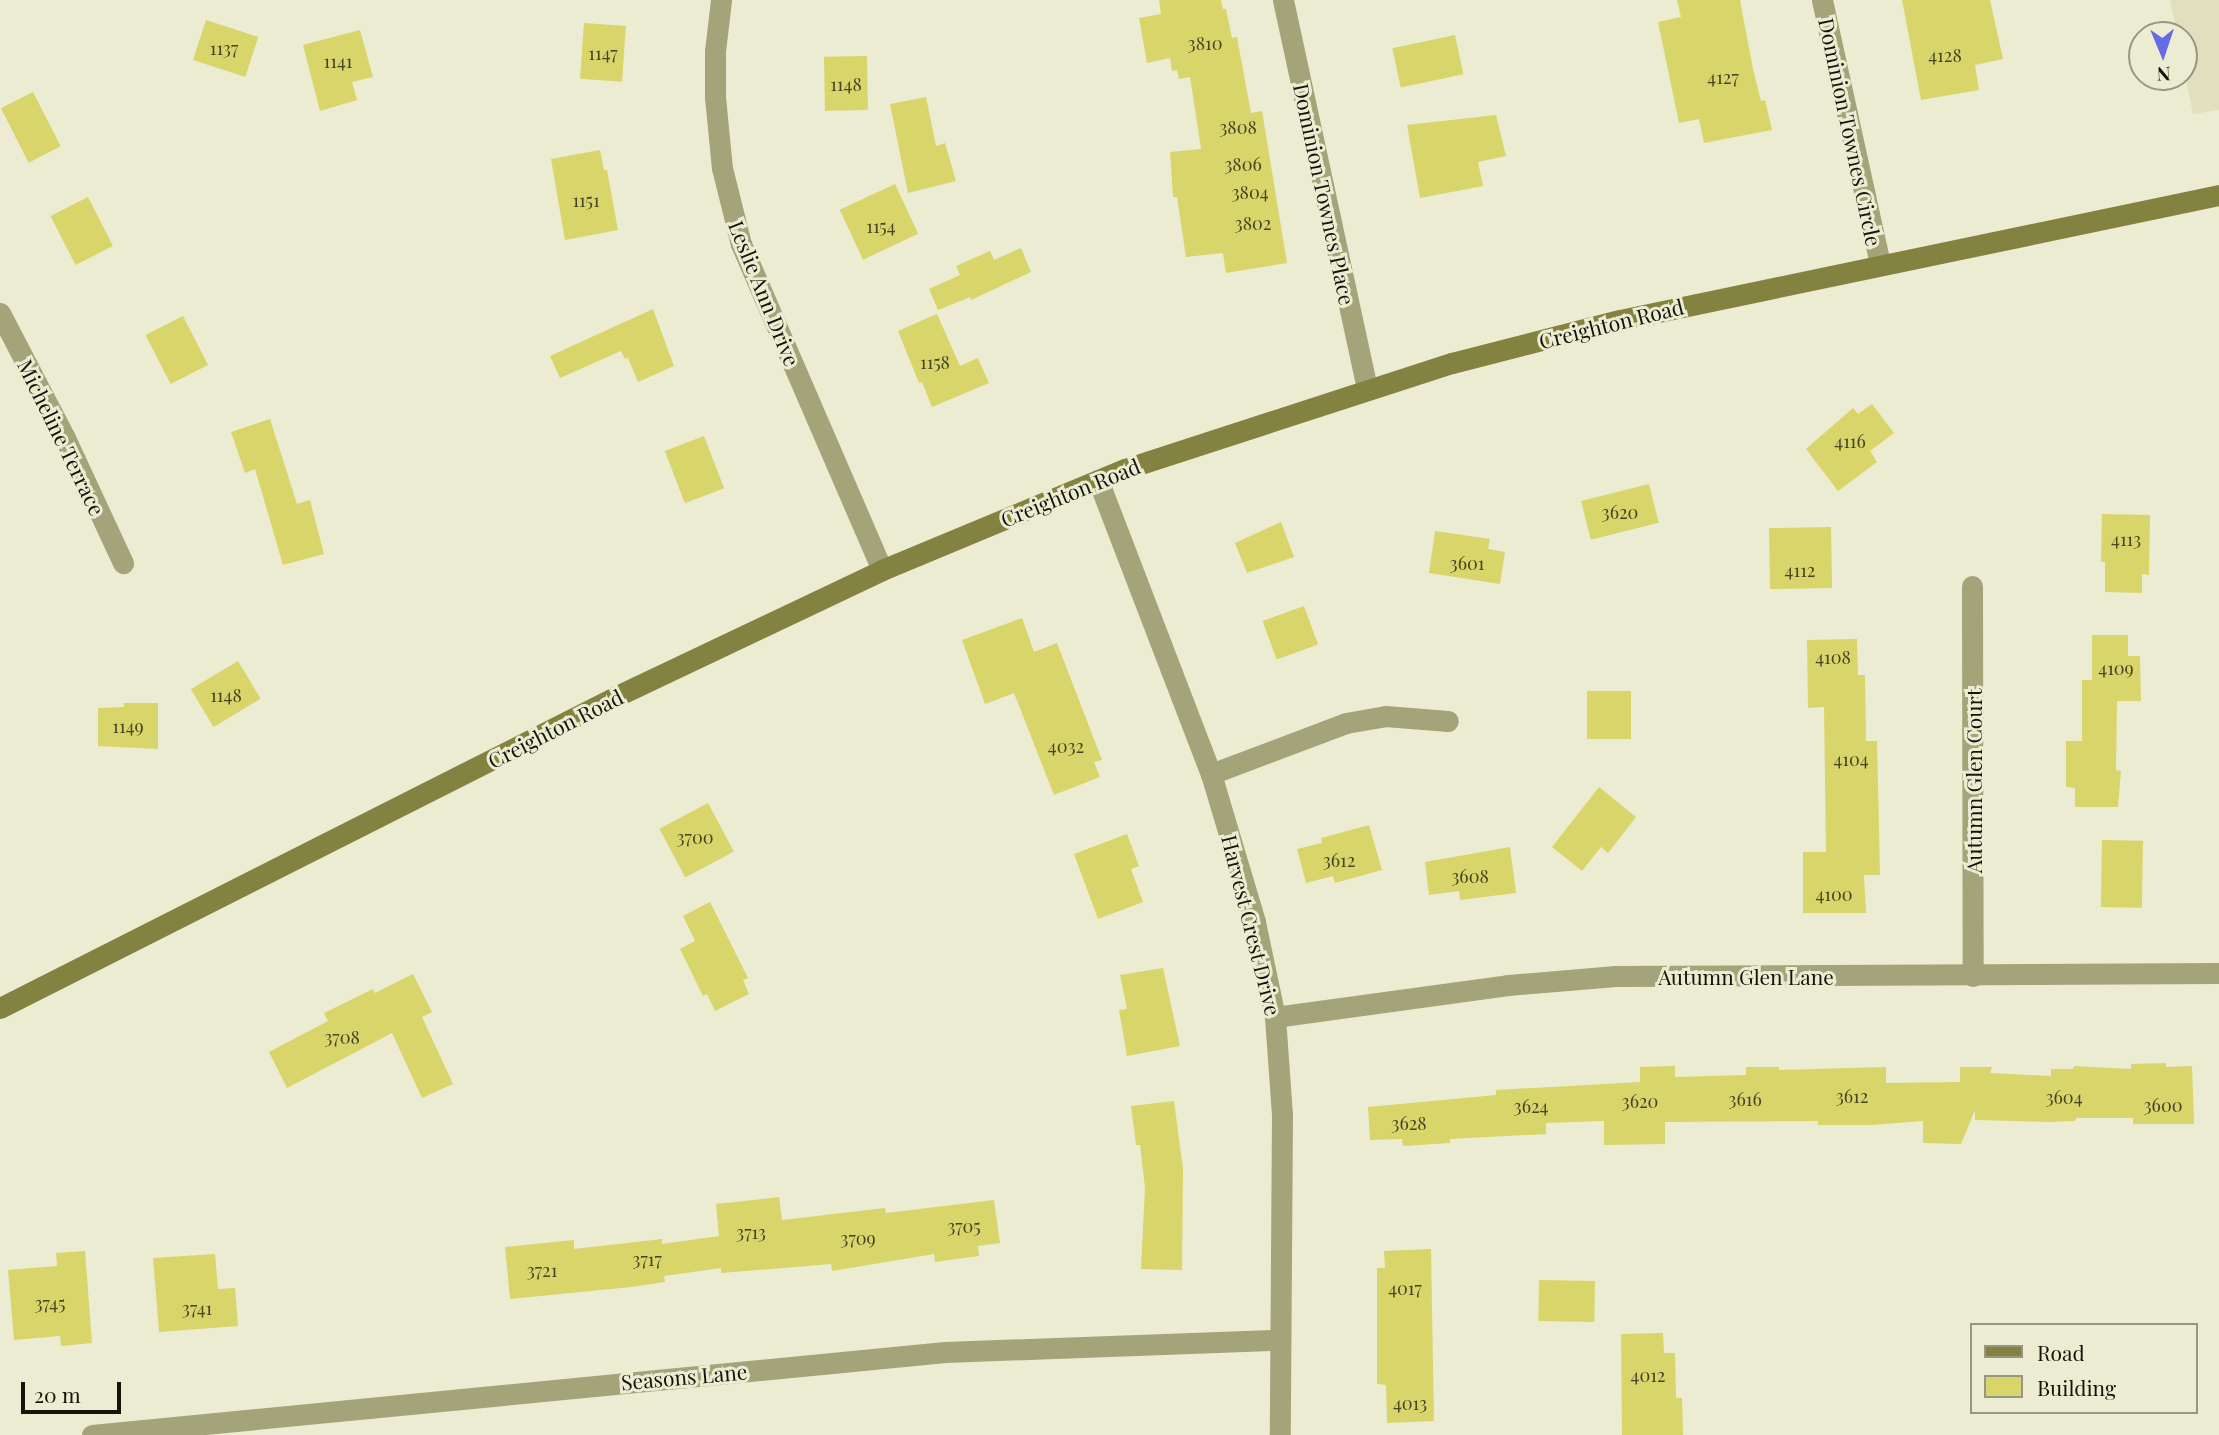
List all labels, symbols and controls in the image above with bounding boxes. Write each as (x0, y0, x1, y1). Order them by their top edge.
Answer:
street label: Dominion Townes Circle (1814, 15, 1888, 249)
north arrow (2128, 21, 2198, 91)
house number: 3810 (1188, 32, 1222, 54)
house number: 1137 (210, 37, 238, 59)
house number: 1147 (588, 42, 618, 64)
house number: 4128 (1928, 44, 1962, 66)
house number: 1141 (324, 50, 352, 72)
text: N (2156, 62, 2171, 88)
house number: 4127 (1707, 66, 1739, 88)
house number: 1148 (830, 73, 862, 95)
street label: Dominion Townes Place (1289, 81, 1361, 307)
house number: 3808 (1219, 116, 1257, 138)
house number: 3806 (1224, 153, 1262, 175)
house number: 3804 (1231, 181, 1269, 203)
house number: 1151 (572, 189, 600, 211)
house number: 3802 (1235, 212, 1271, 234)
house number: 1154 (866, 215, 896, 237)
street label: Leslie Ann Drive (724, 216, 806, 370)
street label: Creighton Road (1536, 293, 1686, 353)
house number: 1158 (920, 351, 950, 373)
street label: Micheline Terrace (13, 355, 111, 519)
house number: 4116 (1834, 430, 1866, 452)
street label: Creighton Road (997, 453, 1143, 531)
house number: 3620 (1602, 501, 1638, 523)
house number: 4113 (2111, 528, 2141, 550)
house number: 3601 (1450, 552, 1484, 574)
house number: 4112 (1785, 559, 1815, 581)
house number: 4108 (1815, 646, 1851, 668)
house number: 4109 (2098, 657, 2134, 679)
street label: Creighton Road (483, 683, 627, 773)
house number: 1148 (210, 684, 242, 706)
street label: Autumn Glen Court (1960, 689, 1986, 873)
house number: 1149 (112, 715, 144, 737)
house number: 4032 (1048, 735, 1084, 757)
house number: 4104 (1833, 748, 1869, 770)
house number: 3700 (676, 826, 714, 848)
street label: Harvest Crest Drive (1217, 832, 1287, 1018)
house number: 3612 (1323, 849, 1355, 871)
house number: 3608 (1451, 865, 1489, 887)
house number: 4100 (1815, 883, 1853, 905)
street label: Autumn Glen Lane (1658, 963, 1834, 989)
house number: 3708 (324, 1026, 360, 1048)
house number: 3612 (1836, 1085, 1868, 1107)
house number: 3604 (2045, 1086, 2083, 1108)
house number: 3616 (1728, 1088, 1762, 1110)
house number: 3620 (1622, 1090, 1658, 1112)
house number: 3600 (2143, 1094, 2183, 1116)
house number: 3624 (1514, 1095, 1548, 1117)
house number: 3628 (1391, 1112, 1427, 1134)
house number: 3705 (947, 1215, 981, 1237)
house number: 3713 (736, 1221, 766, 1243)
house number: 3709 (840, 1227, 876, 1249)
house number: 3717 (632, 1248, 662, 1270)
house number: 3721 (527, 1259, 557, 1281)
house number: 4017 (1388, 1277, 1422, 1299)
house number: 3745 (34, 1292, 66, 1314)
house number: 3741 (182, 1297, 212, 1319)
legend (1970, 1323, 2198, 1414)
text: Road (2037, 1338, 2085, 1366)
street label: Seasons Lane (620, 1358, 748, 1394)
house number: 4012 (1631, 1364, 1665, 1386)
scale bar (24, 1368, 124, 1412)
text: Building (2037, 1373, 2116, 1401)
text: 20 m (34, 1380, 81, 1408)
house number: 4013 (1393, 1392, 1427, 1414)

